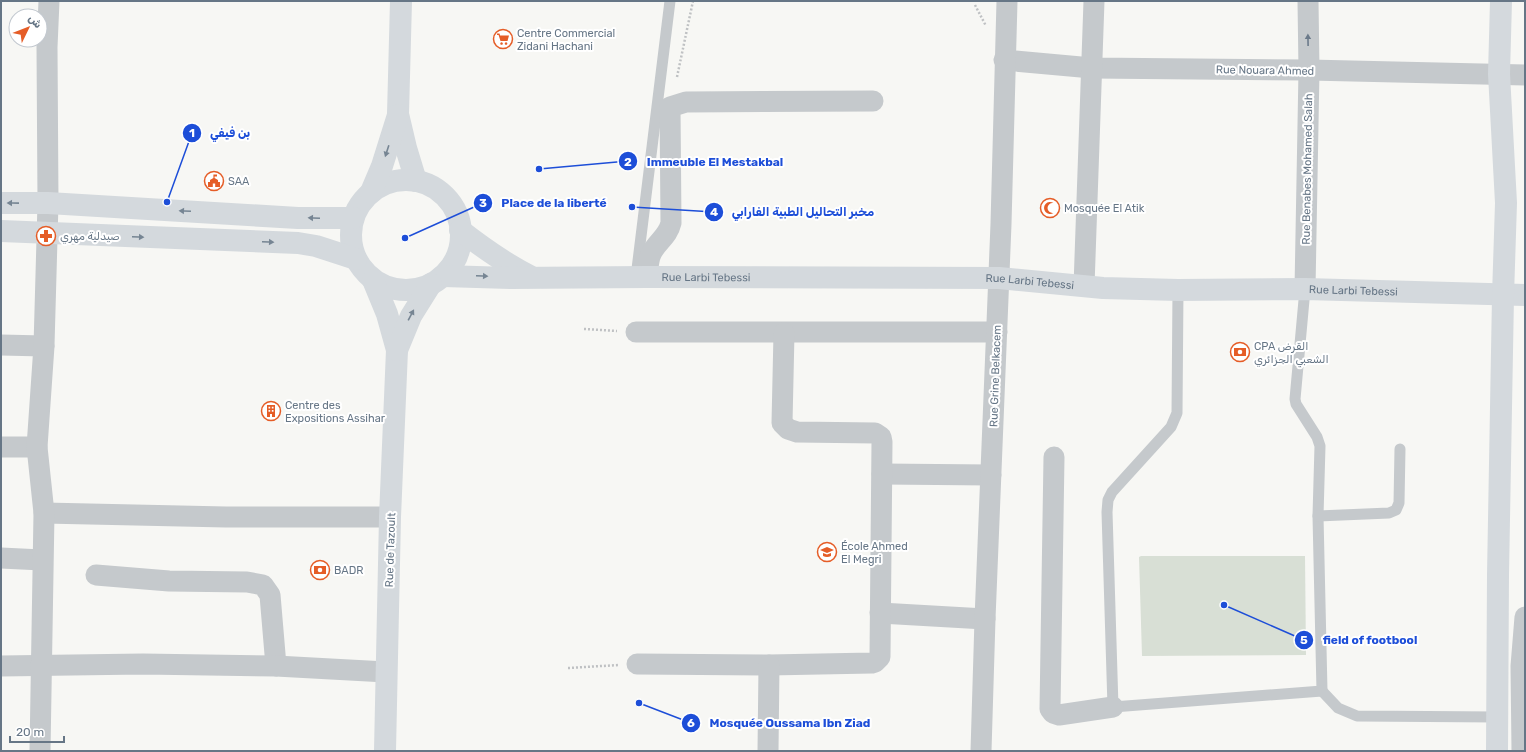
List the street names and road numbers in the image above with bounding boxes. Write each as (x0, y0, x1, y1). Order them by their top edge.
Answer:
street label: Rue Nouara Ahmed (1216, 63, 1314, 78)
street label: Rue Benabes Mohamed Salah (1300, 93, 1315, 245)
street label: Rue Larbi Tebessi (661, 271, 750, 284)
street label: Rue Larbi Tebessi (985, 272, 1075, 292)
street label: Rue Larbi Tebessi (1309, 283, 1398, 299)
street label: Rue Grine Belkacem (987, 324, 1004, 427)
street label: Rue de Tazoult (383, 512, 398, 588)

